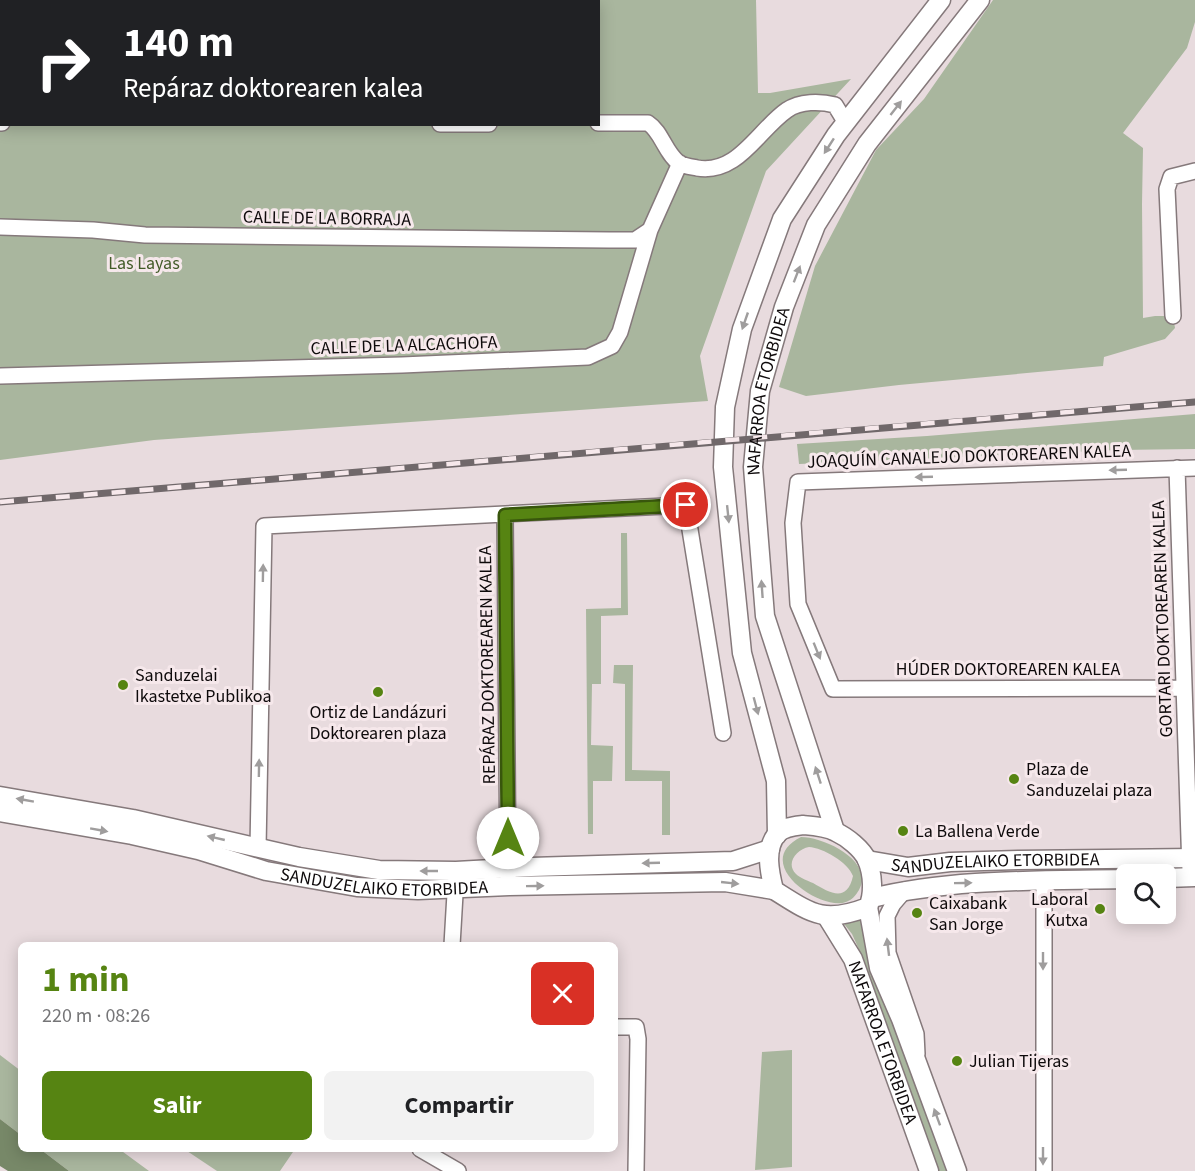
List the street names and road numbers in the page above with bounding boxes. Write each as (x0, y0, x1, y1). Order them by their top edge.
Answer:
street label: CALLE DE LA BORRAJA (243, 205, 411, 232)
street label: NAFARROA ETORBIDEA (741, 304, 796, 476)
street label: CALLE DE LA ALCACHOFA (310, 330, 498, 361)
street label: JOAQUÍN CANALEJO DOKTOREAREN KALEA (807, 438, 1132, 475)
street label: GORTARI DOKTOREAREN KALEA (1146, 500, 1179, 738)
street label: REPÁRAZ DOKTOREAREN KALEA (473, 545, 502, 785)
street label: HÚDER DOKTOREAREN KALEA (896, 657, 1120, 682)
street label: SANDUZELAIKO ETORBIDEA (889, 847, 1100, 880)
street label: SANDUZELAIKO ETORBIDEA (278, 862, 489, 903)
street label: NAFARROA ETORBIDEA (842, 958, 923, 1128)

